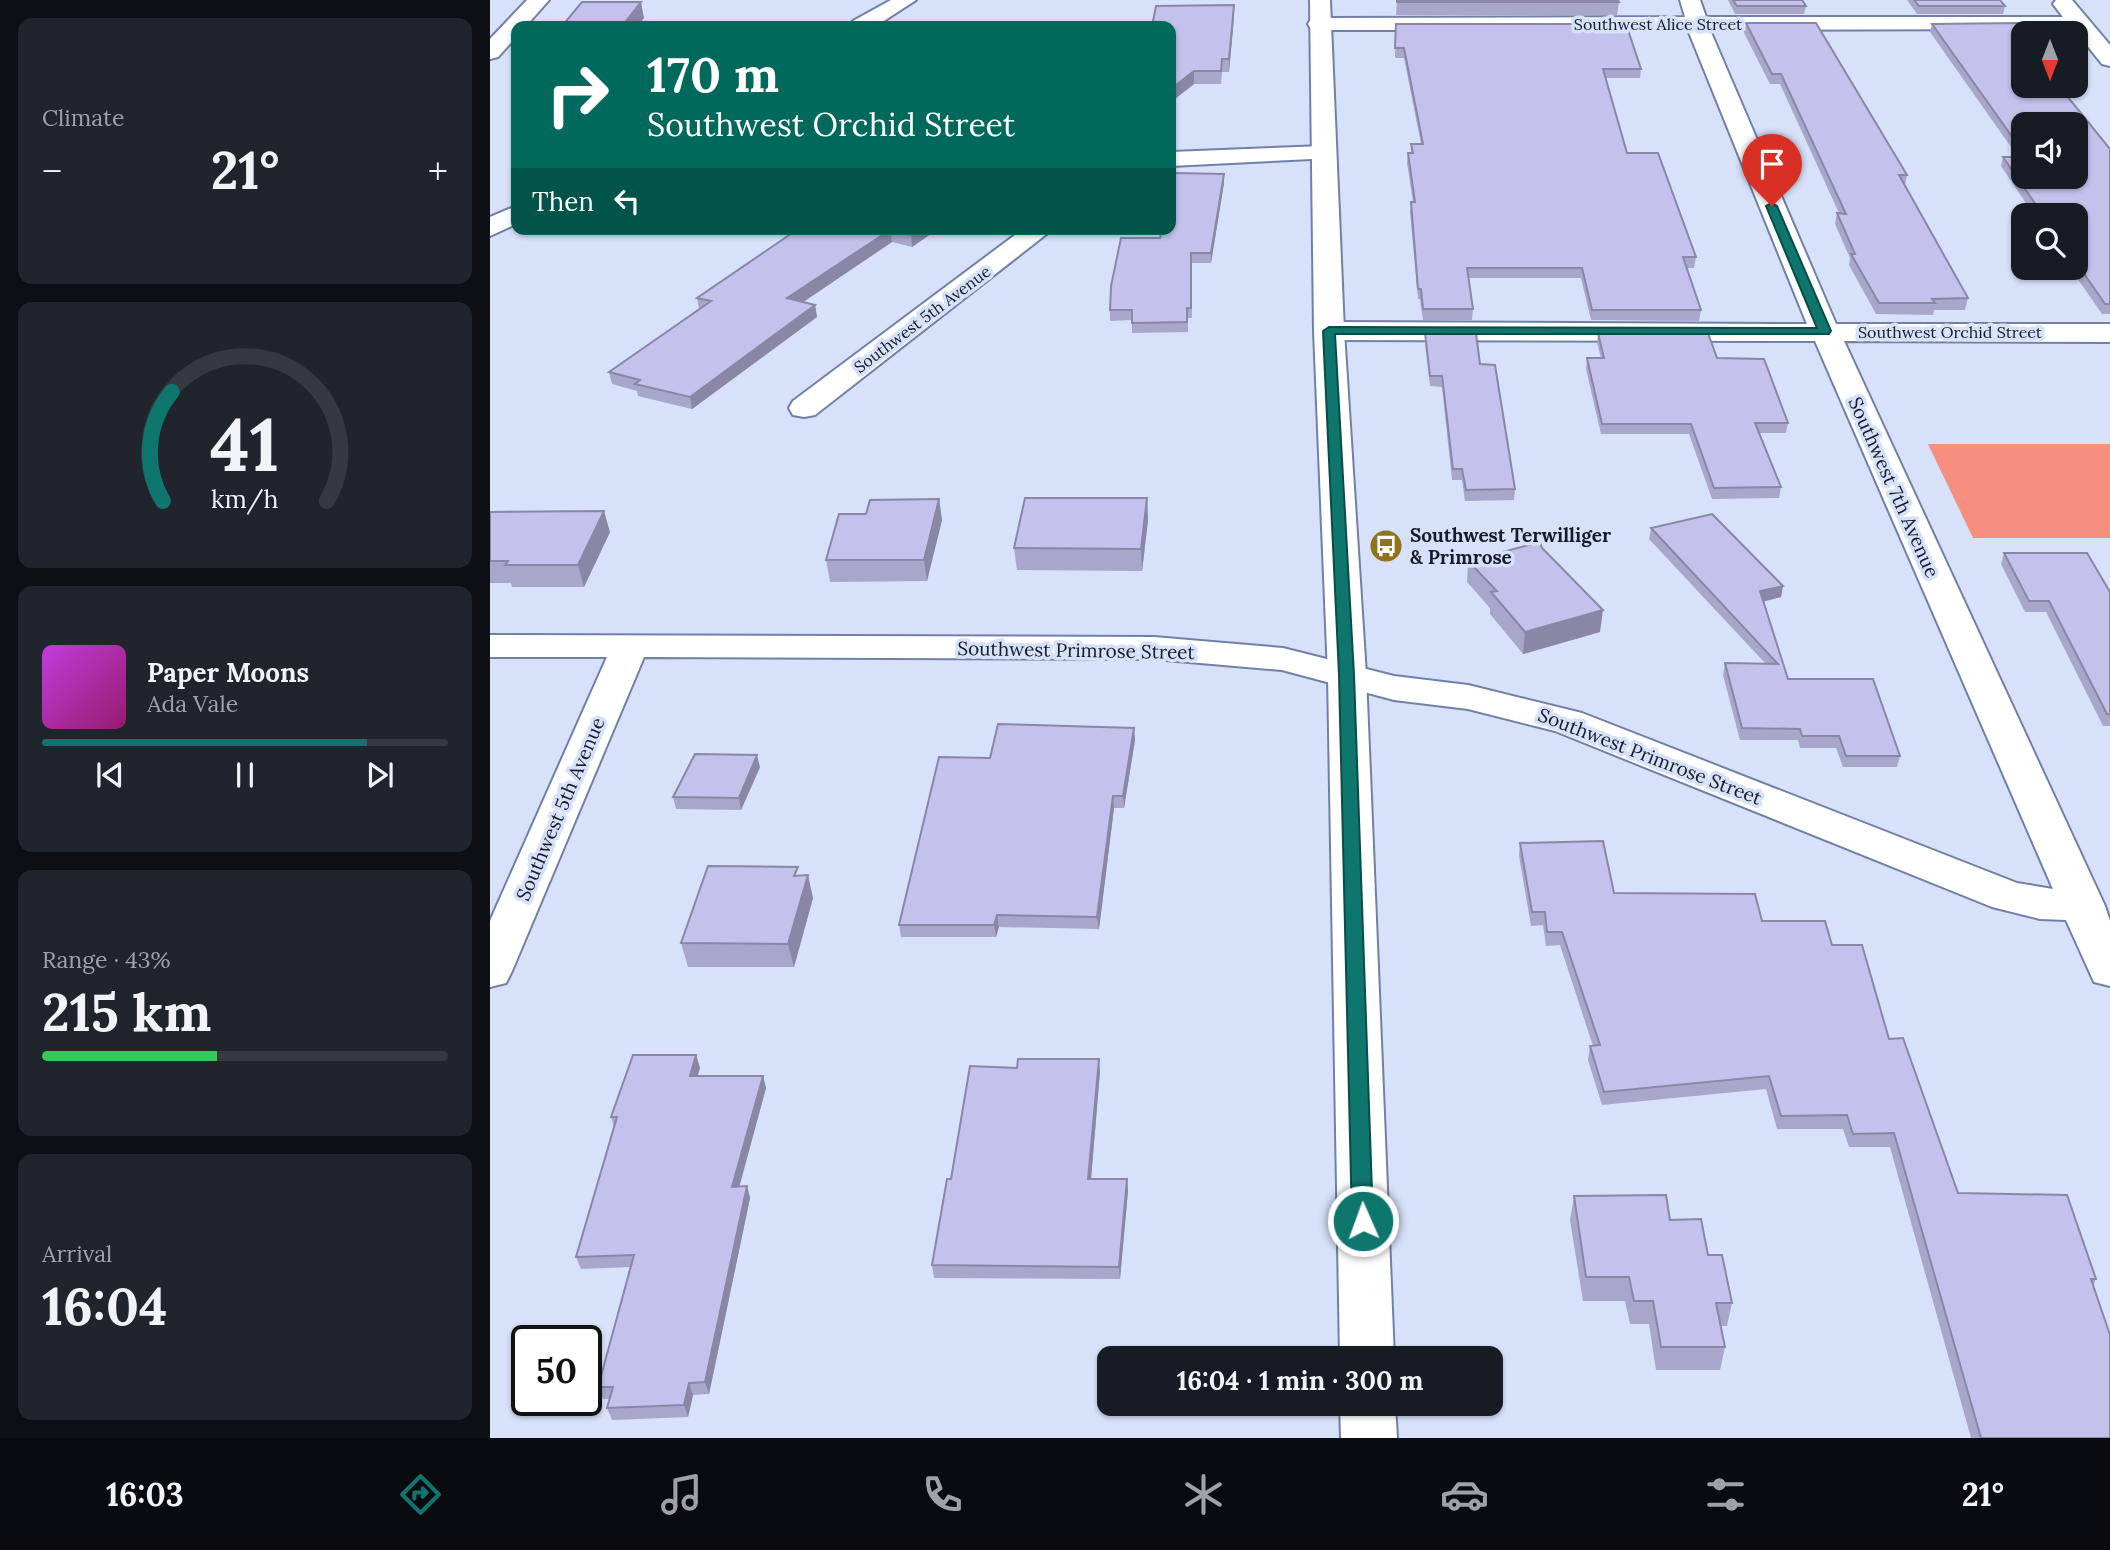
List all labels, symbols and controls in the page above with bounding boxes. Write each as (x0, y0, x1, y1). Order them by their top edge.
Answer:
street label: Southwest Alice Street (1574, 14, 1743, 34)
north arrow (2011, 21, 2088, 98)
map controls (2011, 21, 2088, 280)
text: 170 m (647, 43, 779, 105)
icon: right (532, 49, 623, 140)
text: Climate (42, 103, 124, 132)
text: Southwest Orchid Street (647, 104, 1015, 145)
button: sound (2011, 112, 2088, 189)
pin (1742, 134, 1802, 206)
text: 21° (211, 137, 279, 203)
icon: arrive (1753, 145, 1791, 183)
text: − (42, 147, 62, 195)
text: + (428, 147, 448, 195)
icon: left (608, 182, 646, 220)
text: Then (532, 185, 594, 218)
button: search (2011, 203, 2088, 280)
street label: Southwest 5th Avenue (850, 261, 994, 377)
street label: Southwest Orchid Street (1858, 322, 2043, 342)
street label: Southwest 7th Avenue (1843, 393, 1945, 581)
text: 41 (210, 398, 280, 491)
text: km/h (211, 483, 279, 515)
place label: Southwest Terwilliger & Primrose (1410, 523, 1611, 569)
bus stop icon: Southwest Terwilliger & Primrose (1367, 527, 1405, 565)
street label: Southwest Primrose Street (957, 636, 1196, 664)
text: Paper Moons (147, 656, 309, 689)
text: Ada Vale (147, 689, 238, 718)
street label: Southwest Primrose Street (1535, 702, 1766, 810)
street label: Southwest 5th Avenue (510, 714, 610, 904)
icon: previous (91, 756, 129, 794)
icon: pause (226, 756, 264, 794)
icon: next (361, 756, 399, 794)
text: Range · 43% (42, 945, 170, 974)
text: 215 km (42, 979, 211, 1045)
position arrow (1326, 1184, 1400, 1258)
text: Arrival (42, 1239, 112, 1268)
text: 16:04 (42, 1273, 168, 1339)
speed limit sign: 50 (511, 1325, 602, 1416)
text: 16:04 · 1 min · 300 m (1177, 1364, 1423, 1397)
icon: directions (396, 1470, 445, 1519)
icon: music (657, 1470, 706, 1519)
icon: phone (918, 1470, 967, 1519)
icon: climate (1179, 1470, 1228, 1519)
icon: car (1440, 1470, 1489, 1519)
icon: filters (1701, 1470, 1750, 1519)
text: 16:03 (106, 1474, 184, 1515)
text: 21° (1962, 1474, 2004, 1515)

